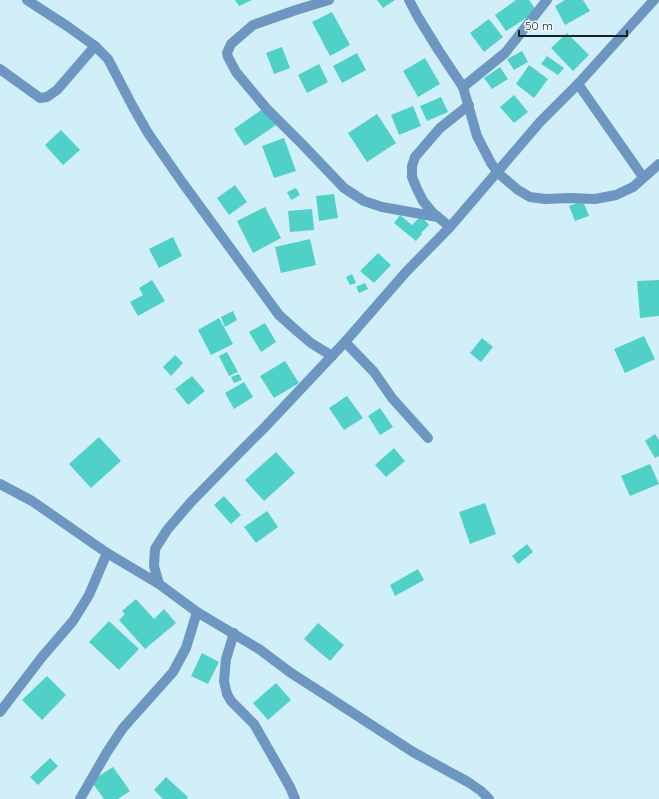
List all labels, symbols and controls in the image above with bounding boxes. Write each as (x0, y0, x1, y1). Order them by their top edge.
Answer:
scale bar (519, 12, 627, 38)
text: 50 m (525, 18, 553, 33)

